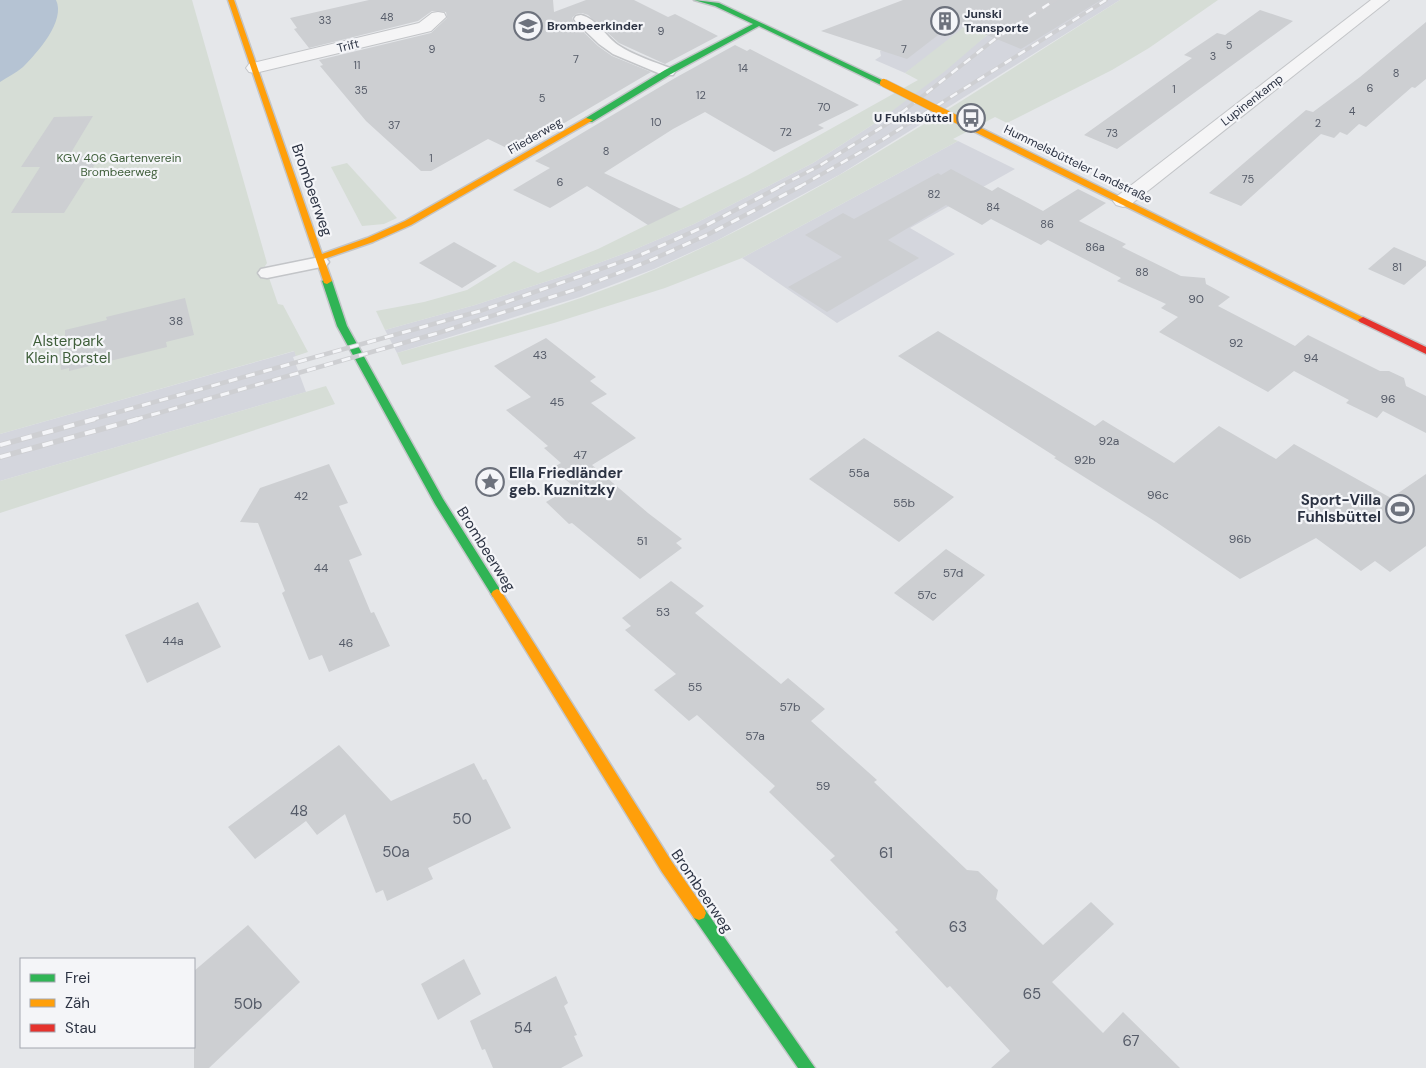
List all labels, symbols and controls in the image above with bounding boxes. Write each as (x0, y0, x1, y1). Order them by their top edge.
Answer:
building icon: Junski Transporte (930, 6, 960, 36)
place label: Junski Transporte (964, 6, 1029, 36)
house number: 48 (380, 10, 394, 24)
school or university icon: Brombeerkinder (513, 11, 543, 41)
house number: 33 (318, 13, 332, 27)
place label: Brombeerkinder (547, 18, 643, 34)
house number: 9 (658, 24, 665, 38)
street label: Trift (335, 35, 361, 56)
house number: 5 (1226, 38, 1233, 52)
house number: 9 (429, 42, 436, 56)
house number: 7 (901, 42, 907, 56)
house number: 3 (1210, 49, 1216, 63)
house number: 7 (573, 52, 579, 66)
house number: 11 (354, 58, 360, 72)
house number: 14 (738, 61, 748, 75)
house number: 8 (1393, 66, 1399, 80)
street label: Lupinenkamp (1218, 71, 1286, 129)
house number: 6 (1367, 81, 1374, 95)
house number: 1 (1172, 82, 1176, 96)
house number: 35 (354, 83, 368, 97)
house number: 12 (696, 88, 706, 102)
house number: 5 (539, 91, 546, 105)
house number: 70 (817, 100, 831, 114)
bus stop icon: U Fuhlsbüttel (956, 103, 986, 133)
house number: 4 (1349, 104, 1356, 118)
place label: U Fuhlsbüttel (874, 110, 952, 126)
street label: Fliederweg (505, 114, 565, 158)
house number: 10 (651, 115, 661, 129)
house number: 2 (1315, 116, 1321, 130)
house number: 37 (388, 118, 400, 132)
street label: Hummelsbütteler Landstraße (1001, 121, 1155, 207)
house number: 72 (780, 125, 792, 139)
house number: 73 (1106, 126, 1118, 140)
street label: Brombeerweg (287, 141, 337, 239)
house number: 8 (603, 144, 609, 158)
park label: KGV 406 Gartenverein Brombeerweg (57, 150, 182, 180)
house number: 1 (429, 151, 433, 165)
house number: 75 (1242, 172, 1254, 186)
house number: 6 (557, 175, 564, 189)
house number: 82 (928, 187, 940, 201)
house number: 84 (986, 200, 1000, 214)
house number: 86 (1040, 217, 1054, 231)
house number: 86a (1085, 240, 1105, 254)
house number: 81 (1392, 260, 1402, 274)
house number: 88 (1135, 265, 1149, 279)
house number: 90 (1188, 291, 1204, 307)
house number: 38 (169, 313, 183, 329)
park label: Alsterpark Klein Borstel (25, 331, 111, 368)
house number: 92 (1229, 335, 1243, 351)
house number: 43 (533, 347, 547, 363)
house number: 94 (1304, 350, 1318, 366)
house number: 96 (1380, 391, 1396, 407)
house number: 45 (550, 394, 564, 410)
house number: 92a (1099, 433, 1119, 449)
house number: 47 (573, 447, 587, 463)
house number: 92b (1074, 452, 1096, 468)
place label: Ella Friedländer geb. Kuznitzky (509, 463, 623, 500)
house number: 55a (848, 465, 870, 481)
place icon: Ella Friedländer geb. Kuznitzky (475, 467, 505, 497)
house number: 96c (1147, 487, 1169, 503)
house number: 42 (294, 488, 308, 504)
place label: Sport-Villa Fuhlsbüttel (1297, 490, 1381, 527)
sports icon: Sport-Villa Fuhlsbüttel (1385, 494, 1415, 524)
house number: 55b (893, 495, 915, 511)
street label: Brombeerweg (452, 503, 520, 595)
house number: 96b (1229, 531, 1251, 547)
house number: 51 (636, 533, 648, 549)
house number: 44 (314, 560, 328, 576)
house number: 57d (943, 565, 963, 581)
house number: 57c (917, 587, 937, 603)
house number: 53 (656, 604, 670, 620)
house number: 44a (162, 633, 184, 649)
house number: 46 (339, 635, 353, 651)
house number: 55 (688, 679, 702, 695)
house number: 57b (779, 699, 801, 715)
house number: 57a (745, 728, 765, 744)
house number: 59 (816, 778, 830, 794)
house number: 48 (290, 801, 308, 821)
house number: 50 (452, 809, 472, 829)
house number: 50a (382, 842, 410, 862)
house number: 61 (879, 843, 893, 863)
street label: Brombeerweg (667, 845, 737, 937)
house number: 63 (949, 917, 967, 937)
legend (20, 958, 195, 1048)
text: Frei (65, 968, 90, 988)
house number: 65 (1023, 984, 1041, 1004)
text: Zäh (65, 993, 90, 1013)
house number: 50b (234, 994, 262, 1014)
text: Stau (65, 1018, 96, 1038)
house number: 54 (514, 1018, 532, 1038)
house number: 67 (1122, 1031, 1140, 1051)

